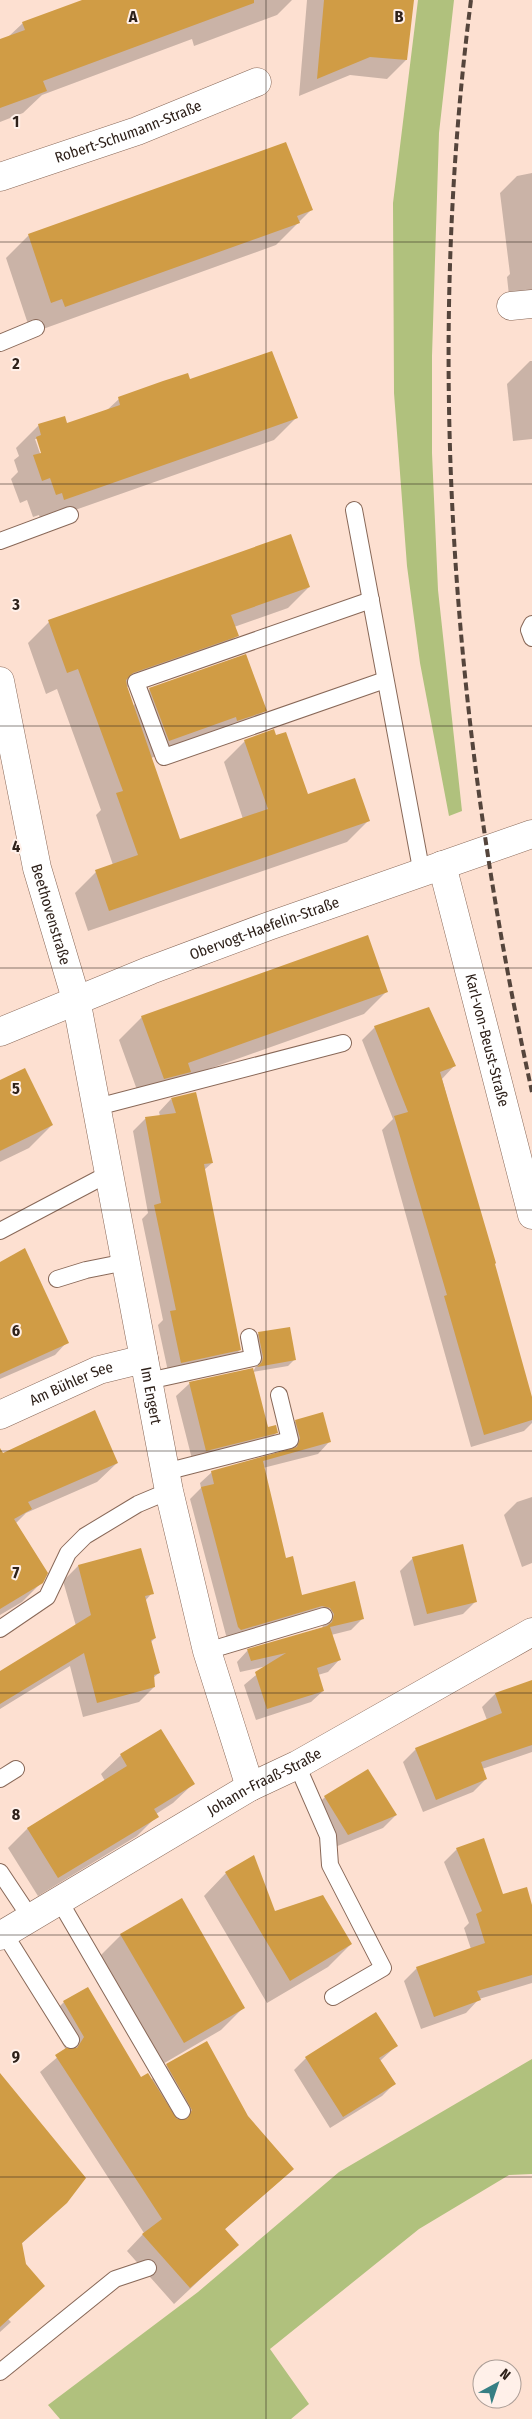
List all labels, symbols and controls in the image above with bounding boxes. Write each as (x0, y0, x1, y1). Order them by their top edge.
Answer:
text: A (128, 7, 138, 26)
text: B (395, 7, 404, 26)
street label: Robert-Schumann-Straße (53, 97, 204, 167)
text: 1 (13, 112, 19, 131)
text: 2 (11, 354, 20, 373)
text: 3 (11, 595, 20, 614)
text: 4 (12, 837, 20, 856)
street label: Beethovenstraße (27, 862, 74, 967)
street label: Obervogt-Haefelin-Straße (187, 893, 342, 964)
street label: Karl-von-Beust-Straße (461, 972, 513, 1109)
text: 5 (12, 1079, 20, 1098)
text: 6 (12, 1321, 20, 1340)
street label: Am Bühler See (27, 1358, 115, 1409)
street label: Im Engert (137, 1365, 165, 1426)
text: 7 (13, 1563, 20, 1582)
street label: Johann-Fraaß-Straße (204, 1744, 325, 1820)
text: 8 (12, 1805, 21, 1824)
text: 9 (12, 2047, 20, 2066)
north arrow (472, 2359, 522, 2409)
text: N (496, 2365, 514, 2384)

